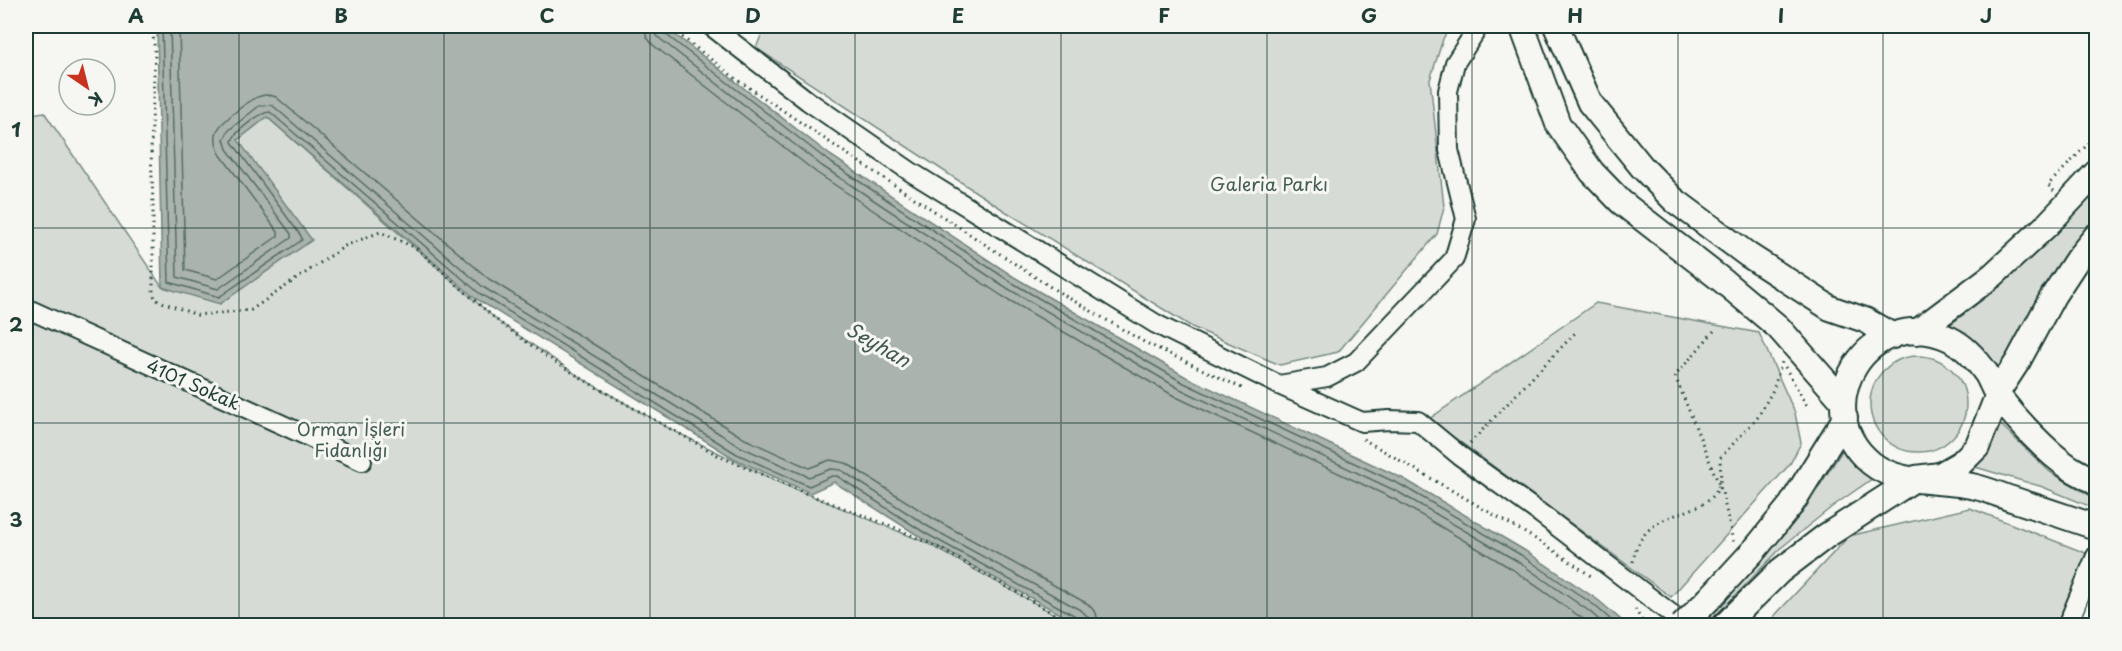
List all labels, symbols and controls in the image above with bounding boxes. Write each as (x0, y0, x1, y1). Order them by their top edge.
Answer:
text: A (128, 0, 144, 30)
text: B (334, 0, 348, 30)
text: C (539, 0, 555, 30)
text: D (745, 0, 761, 30)
text: E (952, 0, 964, 30)
text: F (1158, 0, 1170, 30)
text: G (1361, 0, 1377, 30)
text: H (1567, 0, 1583, 30)
text: I (1778, 0, 1784, 30)
text: J (1980, 0, 1992, 30)
north arrow (57, 57, 117, 117)
text: K (84, 87, 108, 113)
text: 1 (11, 114, 21, 144)
park label: Galeria Parkı (1210, 170, 1328, 197)
text: 2 (9, 309, 23, 339)
water label: Seyhan (841, 314, 917, 375)
street label: 4101 Sokak (142, 351, 245, 416)
park label: Orman İşleri Fidanlığı (297, 415, 405, 463)
text: 3 (9, 504, 23, 534)

